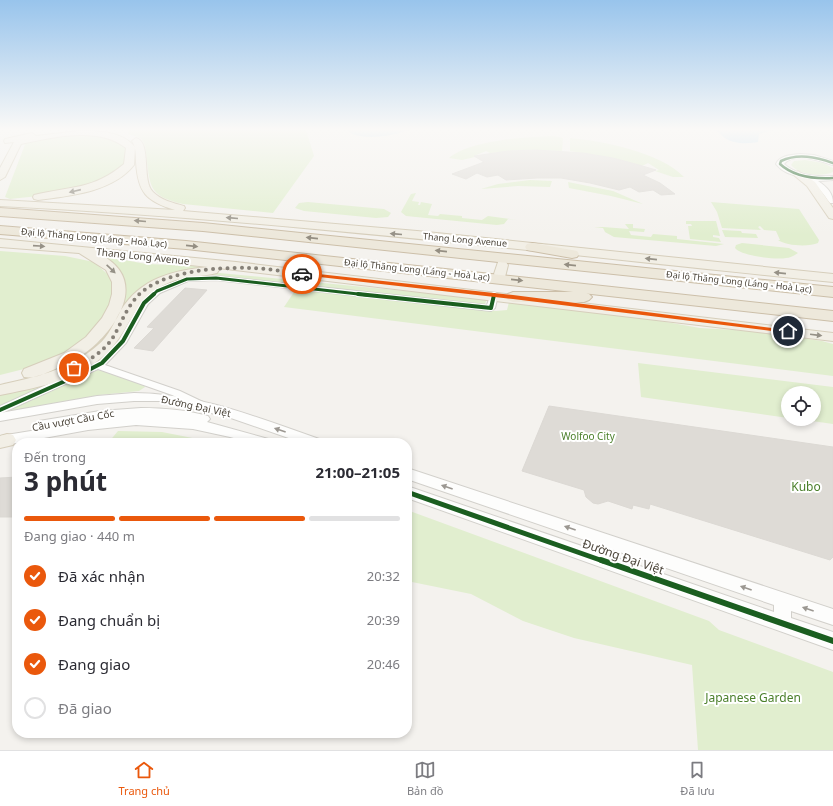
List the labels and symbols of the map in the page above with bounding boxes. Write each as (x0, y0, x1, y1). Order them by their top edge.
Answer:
one-way arrow (68, 189, 81, 195)
one-way arrow (226, 215, 238, 222)
one-way arrow (134, 218, 146, 225)
street label: Đại lộ Thăng Long (Láng - Hoà Lạc) (21, 225, 168, 250)
street label: Thang Long Avenue (423, 229, 508, 250)
one-way arrow (390, 230, 402, 237)
one-way arrow (306, 235, 318, 241)
one-way arrow (33, 242, 45, 249)
one-way arrow (186, 243, 198, 249)
street label: Thang Long Avenue (96, 244, 191, 268)
one-way arrow (435, 248, 447, 255)
courier (282, 254, 322, 294)
street label: Đại lộ Thăng Long (Láng - Hoà Lạc) (344, 255, 491, 284)
one-way arrow (645, 256, 657, 262)
one-way arrow (564, 262, 576, 268)
one-way arrow (106, 264, 115, 273)
street label: Đại lộ Thăng Long (Láng - Hoà Lạc) (666, 267, 813, 296)
one-way arrow (774, 270, 786, 276)
one-way arrow (511, 277, 523, 283)
pin (771, 314, 805, 348)
one-way arrow (810, 332, 822, 338)
pin (57, 351, 91, 385)
street label: Đường Đại Việt (160, 392, 233, 420)
street label: Cầu vượt Cầu Cốc (31, 406, 115, 434)
one-way arrow (274, 427, 286, 433)
park label: Wolfoo City (561, 429, 616, 443)
park label: Kubo (791, 478, 821, 495)
one-way arrow (440, 483, 452, 489)
one-way arrow (563, 525, 575, 531)
street label: Đường Đại Việt (580, 535, 667, 579)
one-way arrow (740, 585, 752, 591)
one-way arrow (802, 606, 814, 612)
park label: Japanese Garden (704, 689, 801, 706)

